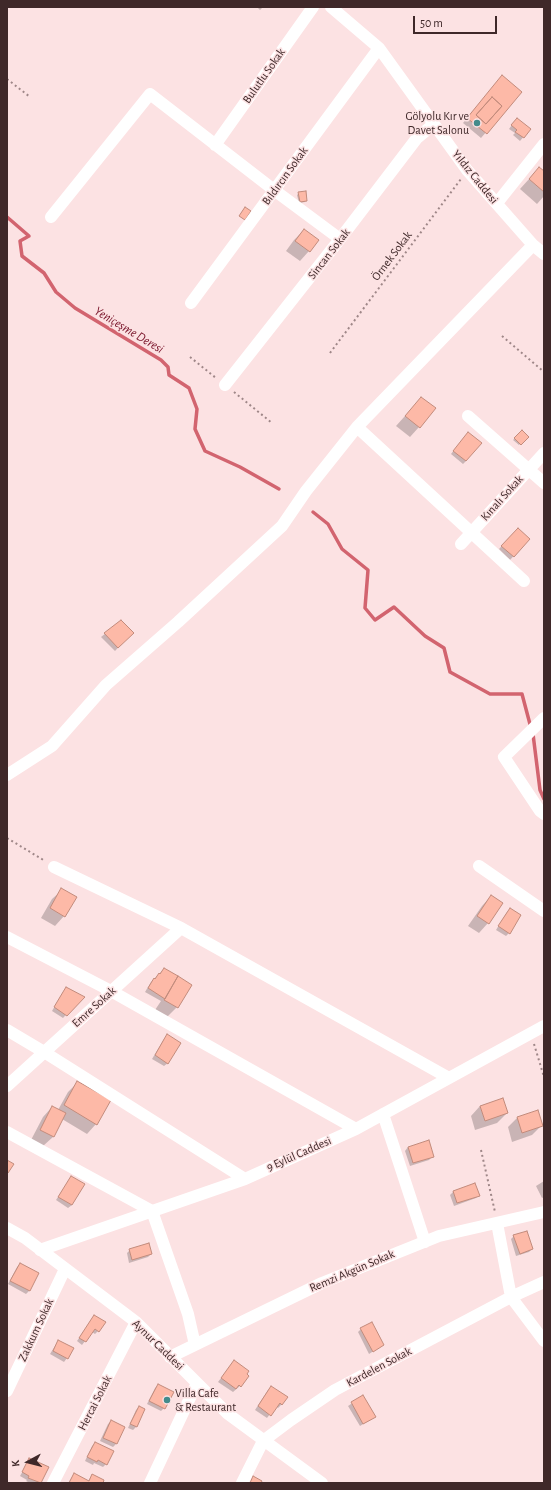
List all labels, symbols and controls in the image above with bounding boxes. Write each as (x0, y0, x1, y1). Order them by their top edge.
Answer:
scale bar (415, 8, 499, 34)
text: 50 m (420, 17, 443, 29)
street label: Bulutlu Sokak (240, 46, 288, 106)
place label: Gölyolu Kır ve Davet Salonu (406, 109, 469, 137)
marker: Gölyolu Kır ve Davet Salonu (472, 118, 482, 128)
street label: Bıldırcın Sokak (259, 144, 311, 208)
street label: Yıldız Caddesi (449, 147, 501, 207)
street label: Sincan Sokak (305, 226, 353, 282)
street label: Örnek Sokak (369, 228, 415, 284)
water label: Yeniçeşme Deresi (91, 303, 167, 357)
street label: Kınalı Sokak (478, 472, 526, 524)
street label: Emre Sokak (69, 984, 119, 1030)
street label: 9 Eylül Caddesi (264, 1133, 334, 1175)
street label: Remzi Akgün Sokak (307, 1247, 397, 1295)
street label: Zakkum Sokak (15, 1296, 57, 1364)
street label: Aynur Caddesi (129, 1317, 187, 1373)
street label: Kardelen Sokak (344, 1344, 414, 1390)
street label: Hercai Sokak (75, 1373, 115, 1433)
place label: Villa Cafe & Restaurant (175, 1386, 236, 1414)
marker: Villa Cafe & Restaurant (162, 1395, 172, 1405)
north arrow (8, 1442, 48, 1482)
text: K (10, 1460, 21, 1467)

